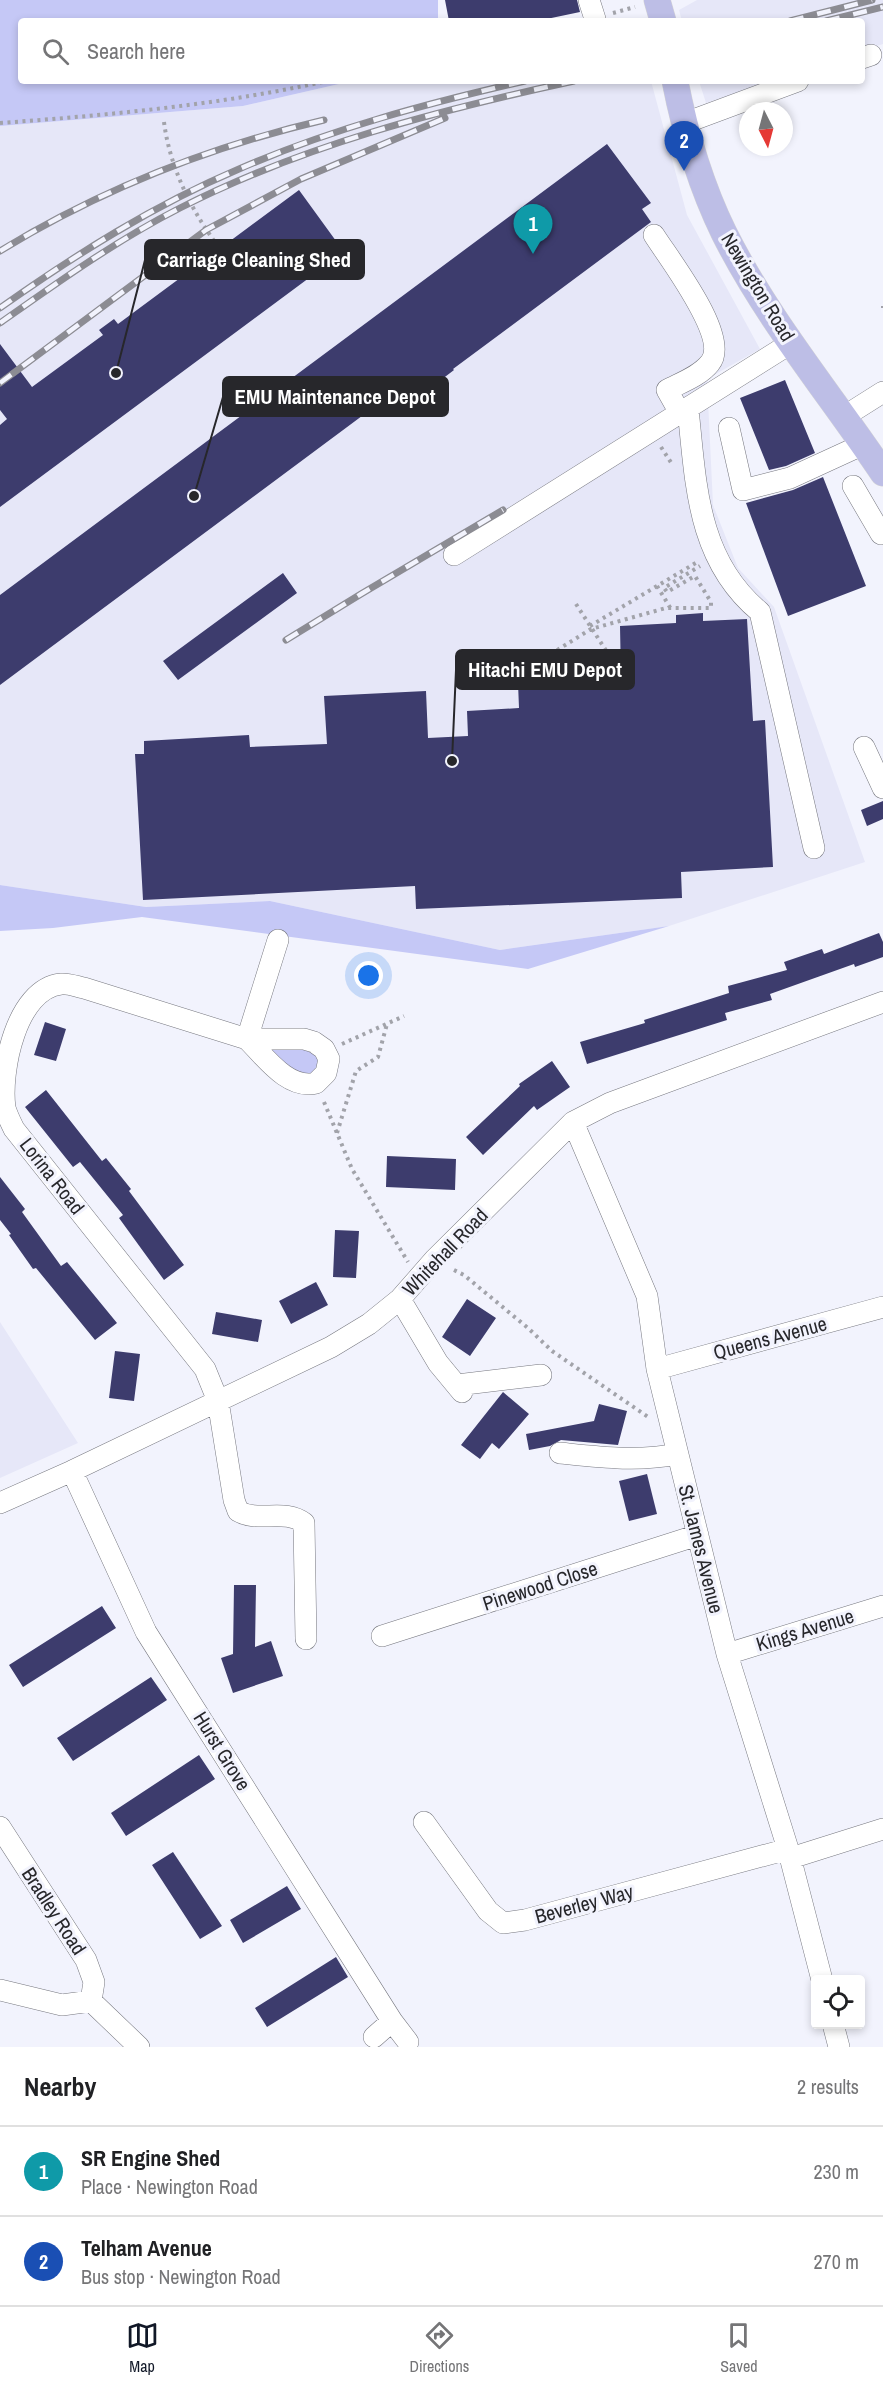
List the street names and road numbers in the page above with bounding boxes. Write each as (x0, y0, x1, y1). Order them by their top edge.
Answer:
street label: Newington Road (715, 227, 801, 346)
street label: Lorina Road (14, 1132, 91, 1220)
street label: Whitehall Road (396, 1202, 493, 1301)
street label: Queens Avenue (710, 1309, 830, 1366)
street label: St. James Avenue (672, 1482, 731, 1616)
street label: Pinewood Close (479, 1554, 601, 1617)
street label: Kings Avenue (753, 1602, 857, 1657)
street label: Hurst Grove (188, 1706, 257, 1795)
street label: Bradley Road (16, 1862, 93, 1960)
street label: Beverley Way (532, 1877, 637, 1930)

